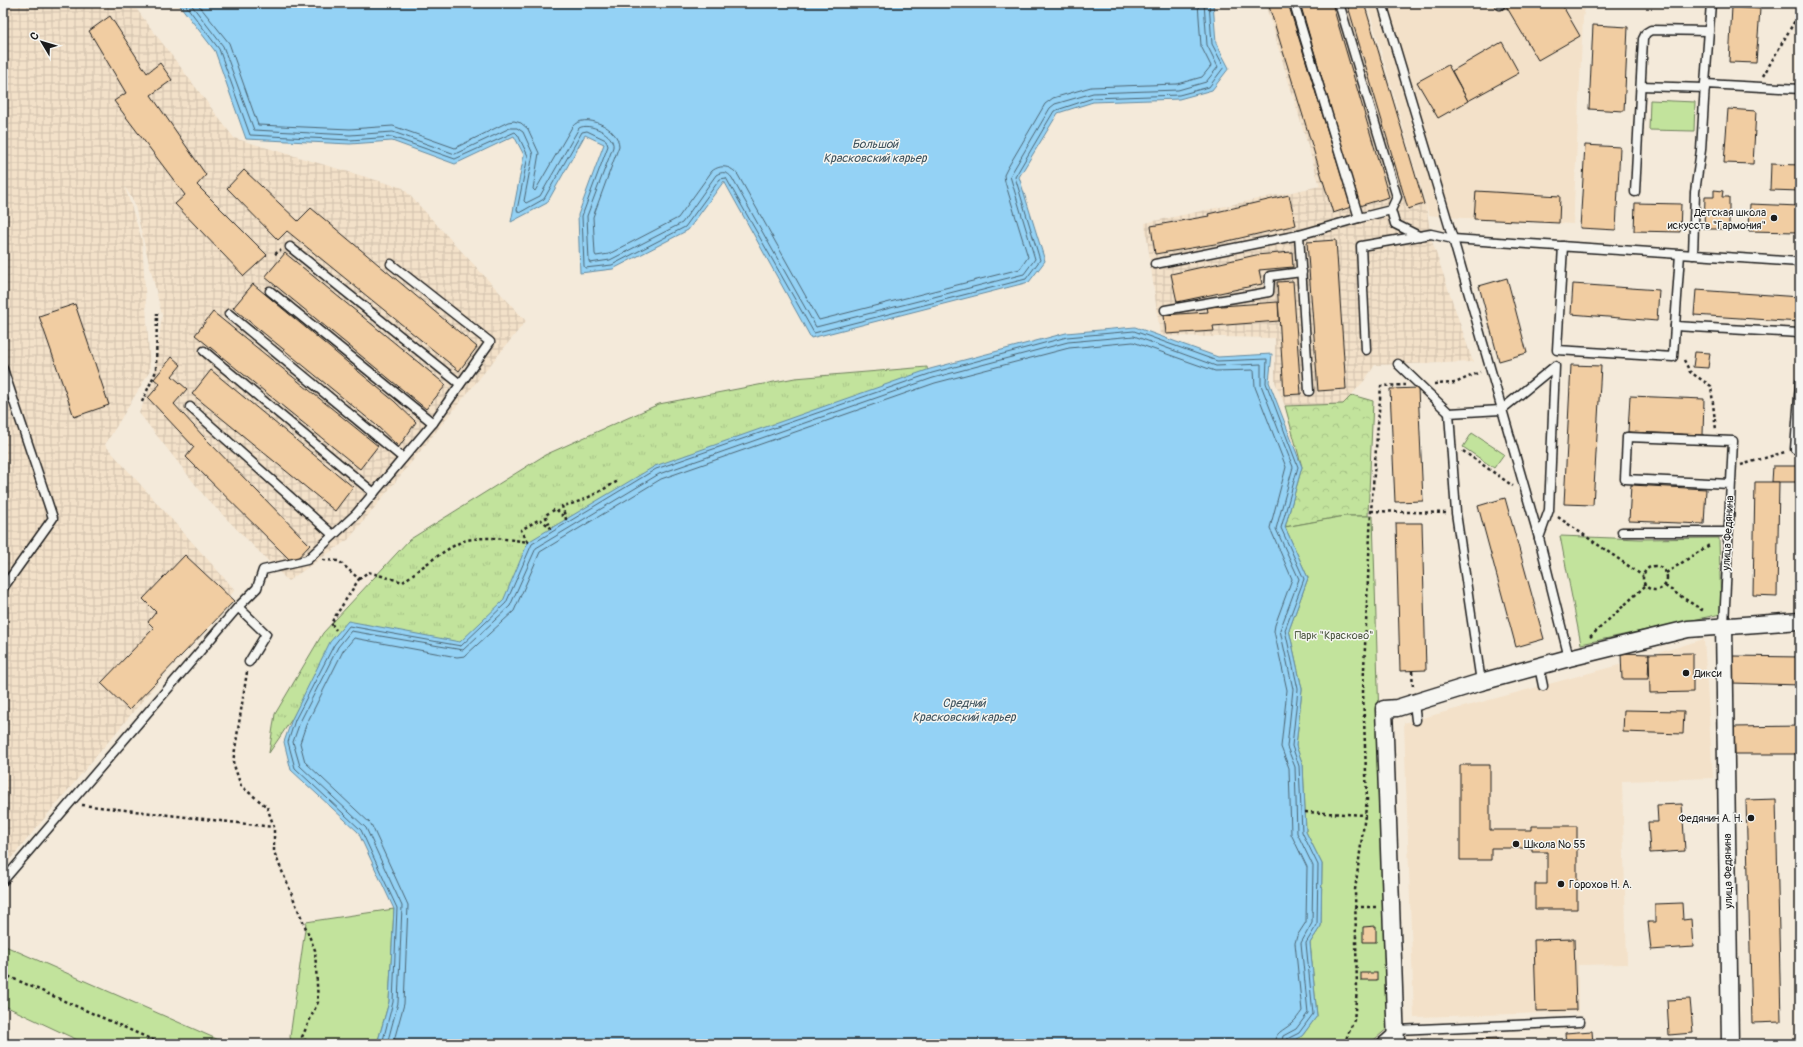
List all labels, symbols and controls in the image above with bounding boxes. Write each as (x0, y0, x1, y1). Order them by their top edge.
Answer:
north arrow (22, 22, 62, 62)
text: С (27, 29, 42, 43)
water label: Большой Красковский карьер (823, 137, 928, 166)
place label: Детская школа искусств "Гармония" (1668, 206, 1766, 232)
marker: Детская школа искусств "Гармония" (1769, 213, 1779, 223)
street label: улица Федянина (1719, 495, 1736, 572)
park label: Парк "Красково" (1294, 629, 1374, 642)
place label: Дикси (1693, 667, 1722, 680)
marker: Дикси (1681, 668, 1691, 678)
water label: Средний Красковский карьер (912, 696, 1017, 725)
place label: Федянин А. Н. (1679, 812, 1743, 825)
marker: Федянин А. Н. (1746, 813, 1756, 823)
street label: улица Федянина (1721, 833, 1735, 910)
place label: Школа № 55 (1524, 838, 1586, 851)
marker: Школа № 55 (1511, 839, 1521, 849)
place label: Горохов Н. А. (1569, 878, 1632, 891)
marker: Горохов Н. А. (1556, 879, 1566, 889)

